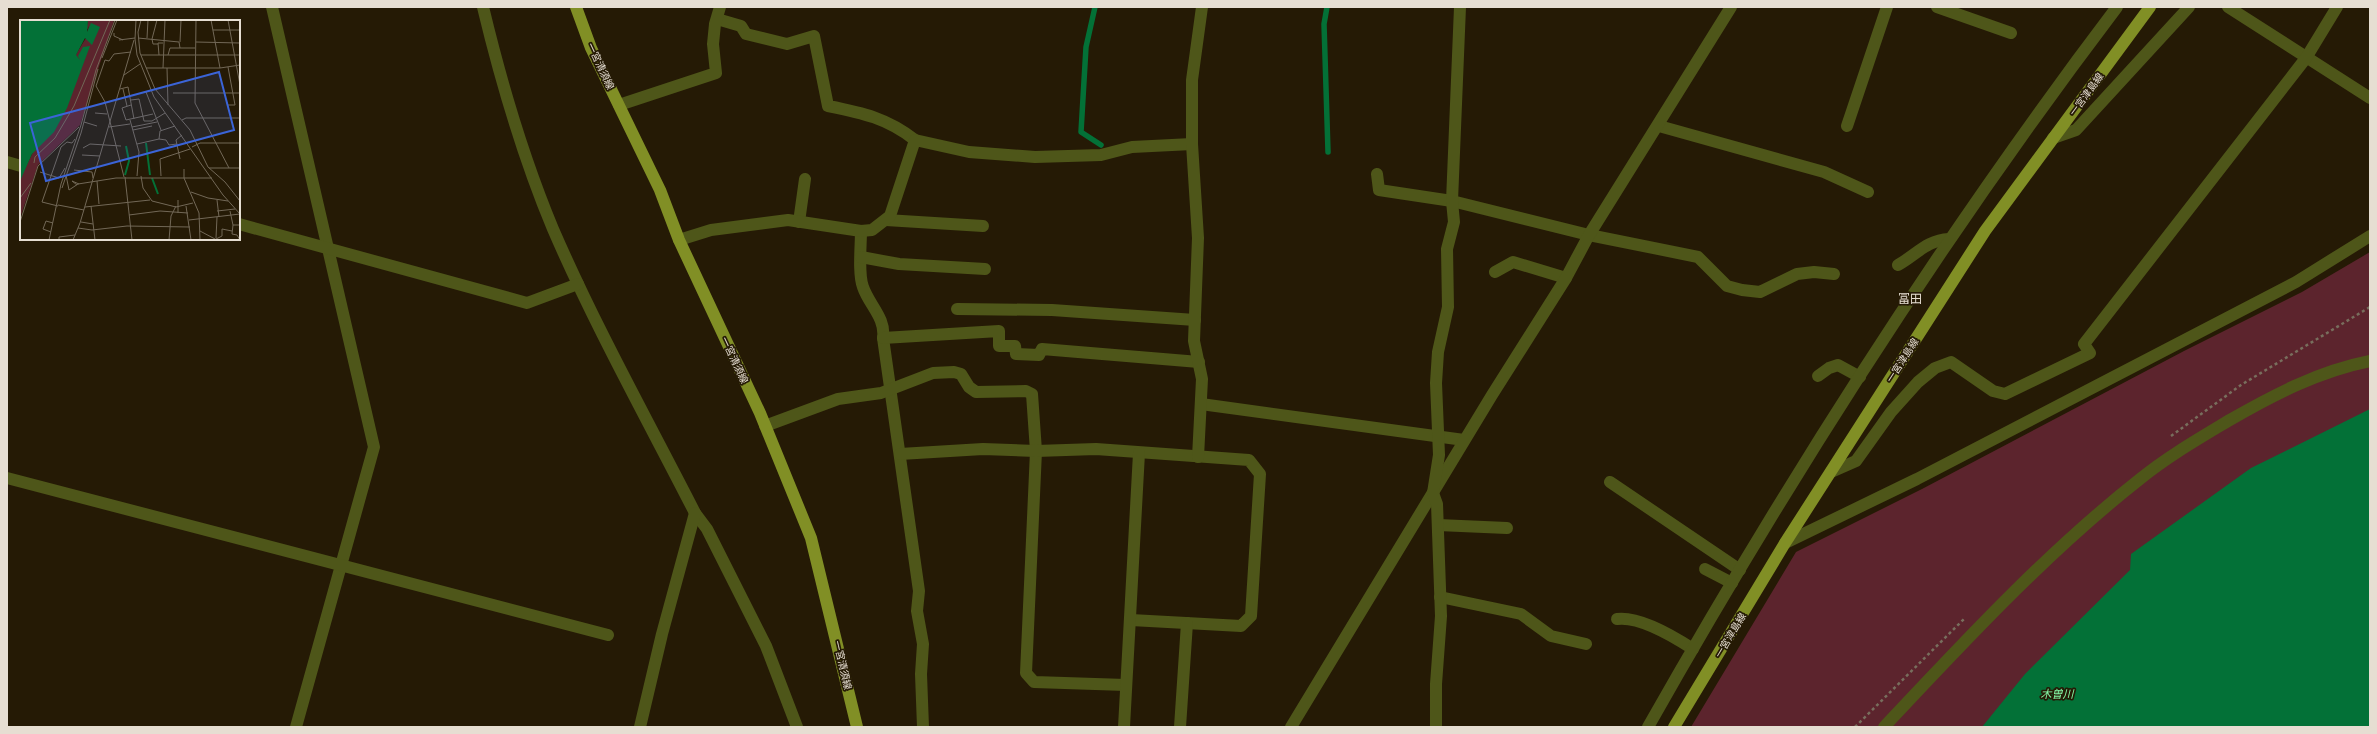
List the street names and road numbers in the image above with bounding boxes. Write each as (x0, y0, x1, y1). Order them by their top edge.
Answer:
street label: 一宮清須線 (584, 40, 618, 92)
street label: 一宮津島線 (2066, 70, 2106, 118)
street label: 一宮清須線 (718, 334, 752, 386)
street label: 一宮津島線 (1883, 335, 1921, 385)
street label: 一宮津島線 (1711, 610, 1749, 660)
street label: 一宮清須線 (831, 639, 855, 691)

